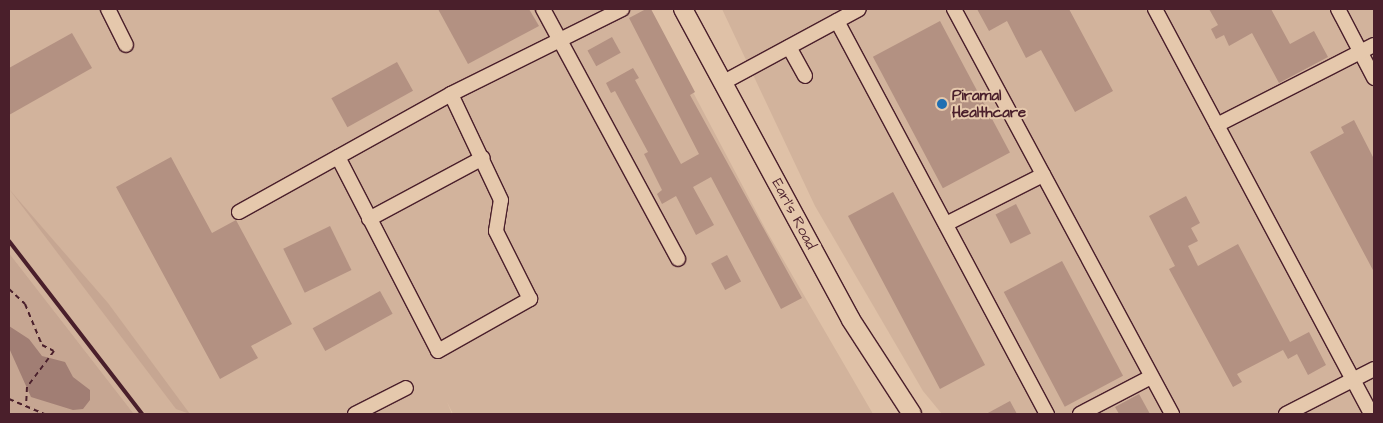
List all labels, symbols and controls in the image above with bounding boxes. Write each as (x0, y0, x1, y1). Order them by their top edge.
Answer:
place label: Piramal Healthcare (952, 86, 1026, 121)
marker: Piramal Healthcare (936, 98, 948, 110)
street label: Earl's Road (768, 176, 820, 252)

